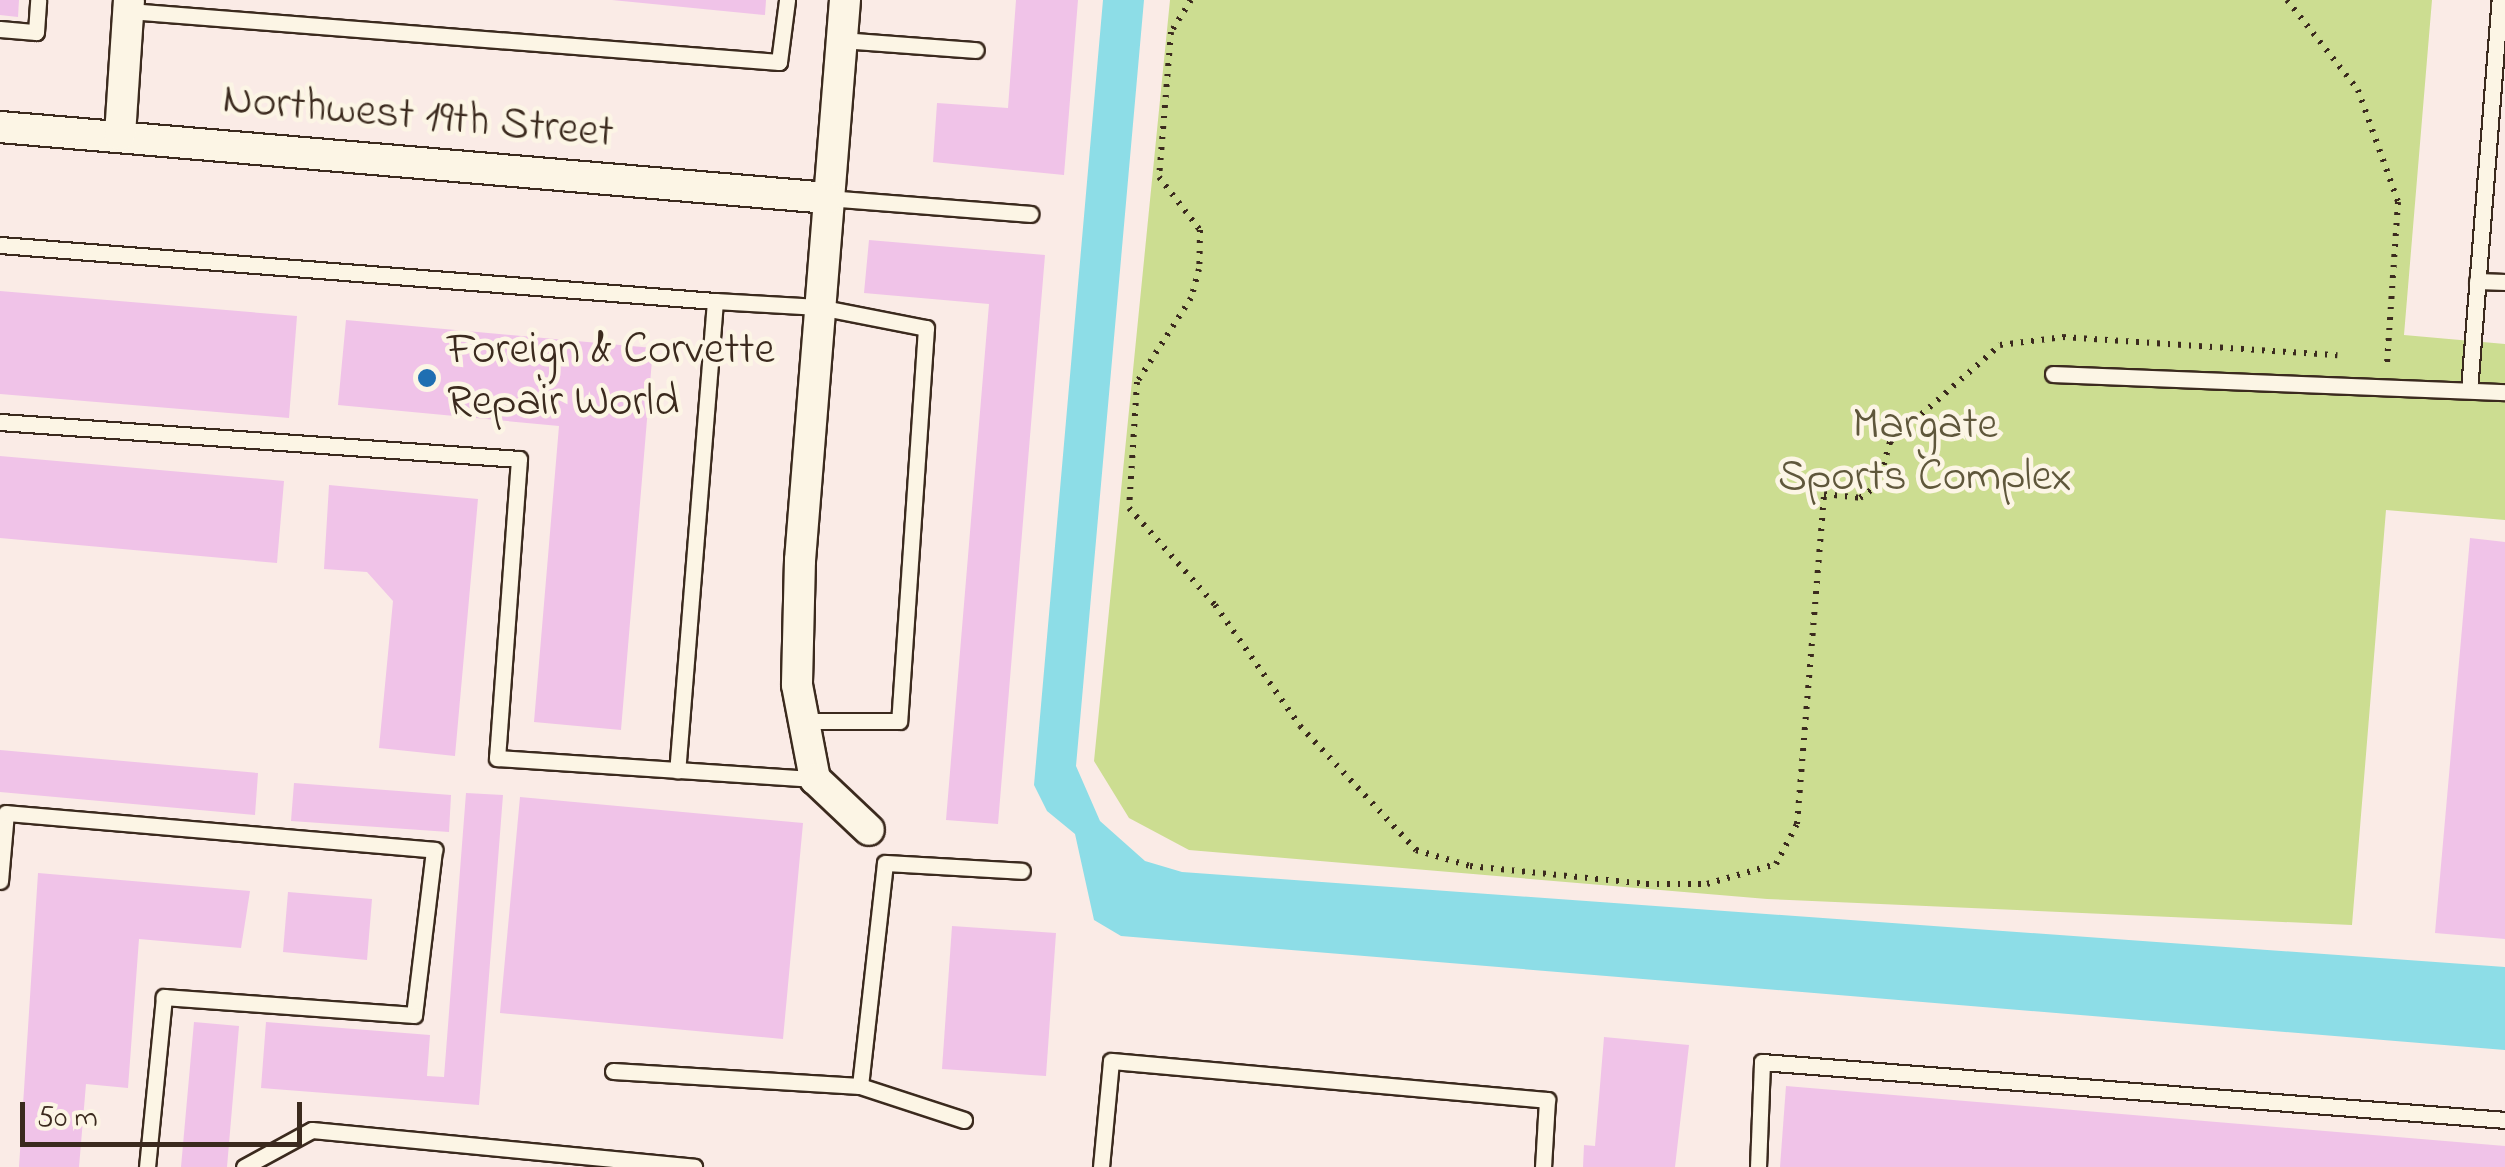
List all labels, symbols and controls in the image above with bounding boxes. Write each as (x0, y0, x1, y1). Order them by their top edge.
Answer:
street label: Northwest 19th Street (220, 74, 616, 162)
place label: Foreign & Corvette Repair World (447, 325, 775, 431)
marker: Foreign & Corvette Repair World (416, 367, 438, 389)
park label: Margate Sports Complex (1778, 400, 2072, 506)
scale bar (25, 1082, 308, 1144)
text: 50 m (37, 1097, 98, 1141)

